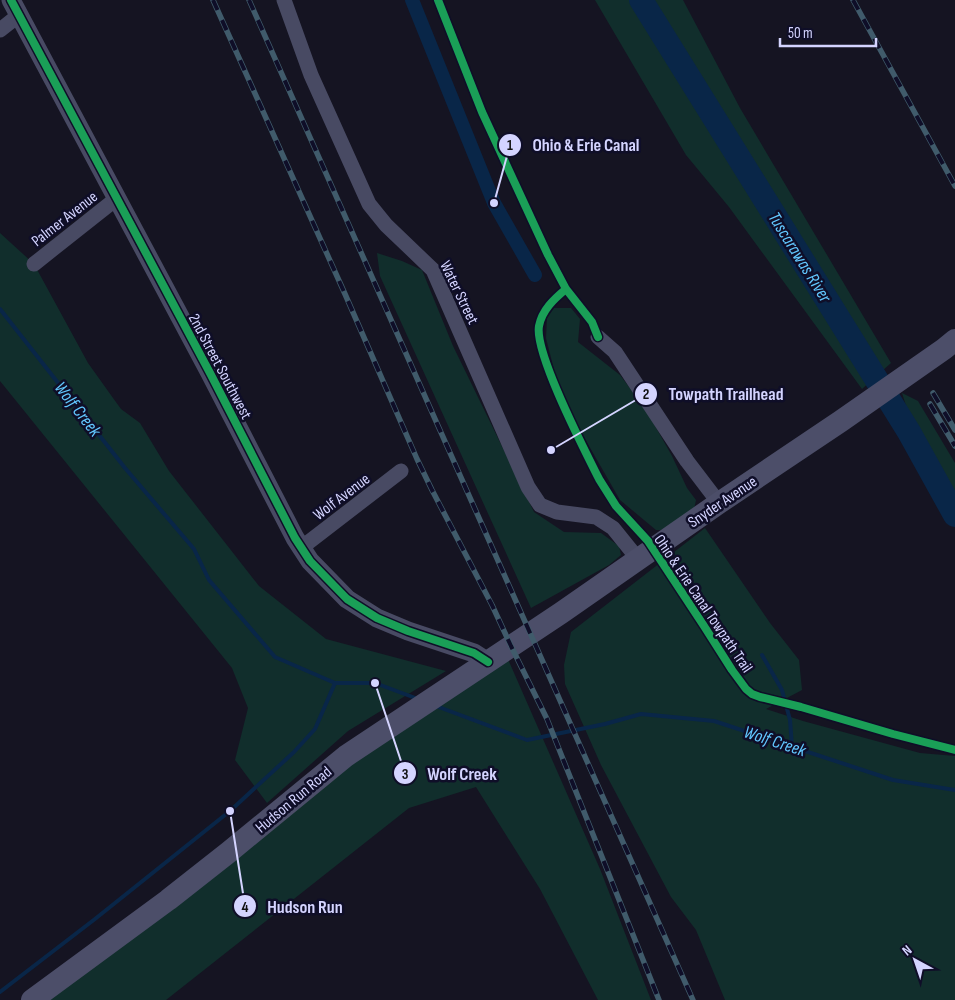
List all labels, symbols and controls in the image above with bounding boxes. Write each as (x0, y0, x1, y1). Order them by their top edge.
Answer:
scale bar (780, 15, 876, 47)
text: 50 m (788, 24, 813, 43)
callout: Ohio & Erie Canal (497, 128, 649, 161)
text: Ohio & Erie Canal (533, 135, 640, 156)
text: 1 (507, 136, 513, 155)
street label: Palmer Avenue (28, 187, 102, 251)
water label: Tuscarawas River (764, 208, 836, 307)
street label: Water Street (435, 258, 482, 328)
street label: 2nd Street Southwest (184, 311, 256, 423)
water label: Wolf Creek (50, 378, 106, 442)
callout: Towpath Trailhead (633, 378, 793, 411)
text: Towpath Trailhead (669, 384, 784, 405)
text: 2 (643, 385, 649, 404)
street label: Wolf Avenue (310, 470, 374, 525)
street label: Snyder Avenue (685, 472, 761, 532)
street label: Ohio & Erie Canal Towpath Trail (649, 531, 756, 677)
water label: Wolf Creek (741, 722, 810, 762)
callout: Wolf Creek (392, 757, 507, 790)
street label: Hudson Run Road (252, 763, 336, 837)
text: Wolf Creek (427, 764, 497, 785)
text: 3 (402, 765, 409, 784)
callout: Hudson Run (233, 890, 353, 923)
text: Hudson Run (267, 897, 343, 918)
text: 4 (242, 898, 249, 917)
north arrow (890, 935, 940, 985)
text: N (899, 942, 915, 959)

